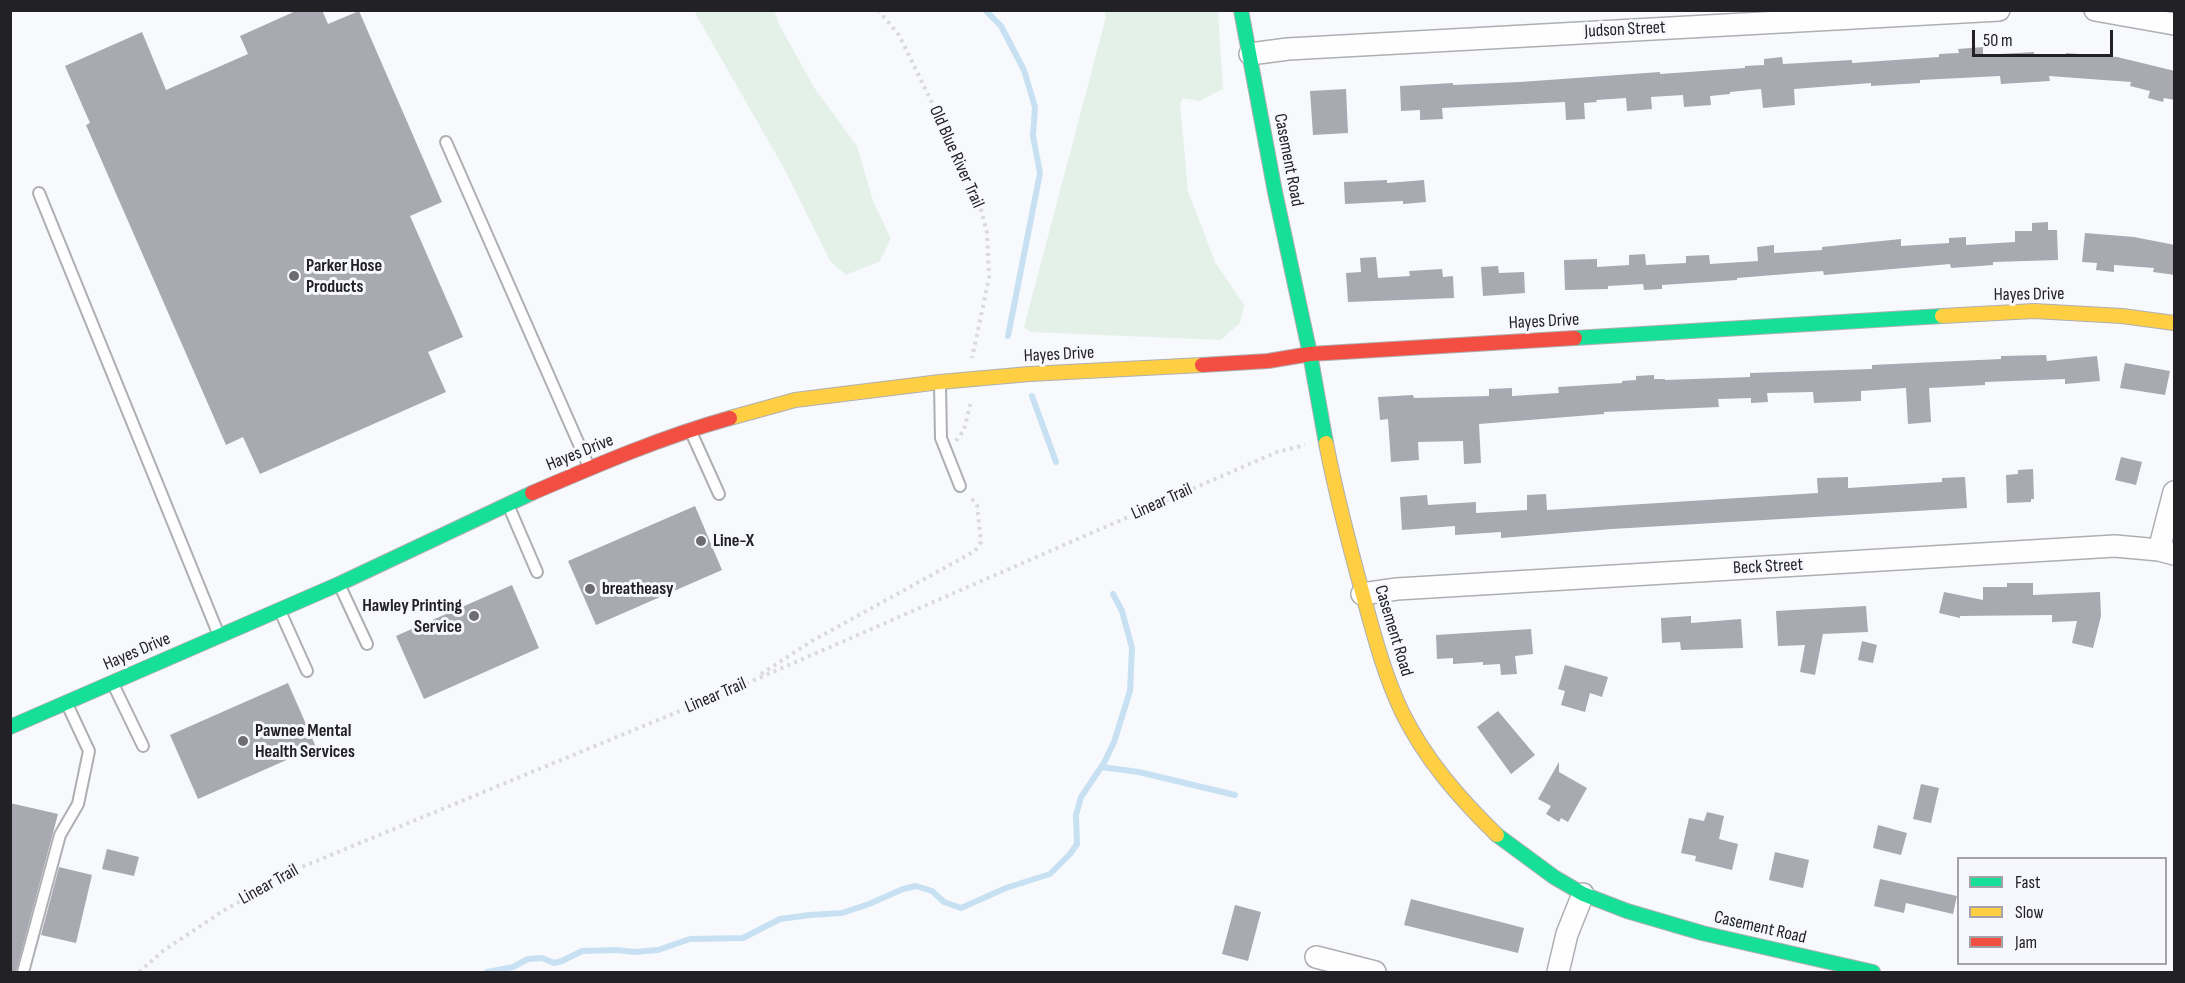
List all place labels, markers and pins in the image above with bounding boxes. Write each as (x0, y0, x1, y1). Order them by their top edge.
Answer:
place label: Parker Hose Products (306, 255, 382, 298)
marker: Parker Hose Products (287, 269, 301, 283)
place label: Line-X (713, 530, 754, 552)
marker: Line-X (694, 534, 708, 548)
place label: breatheasy (602, 578, 674, 600)
marker: breatheasy (583, 582, 597, 596)
place label: Hawley Printing Service (362, 595, 462, 638)
marker: Hawley Printing Service (467, 609, 481, 623)
place label: Pawnee Mental Health Services (255, 720, 355, 762)
marker: Pawnee Mental Health Services (236, 734, 250, 748)

